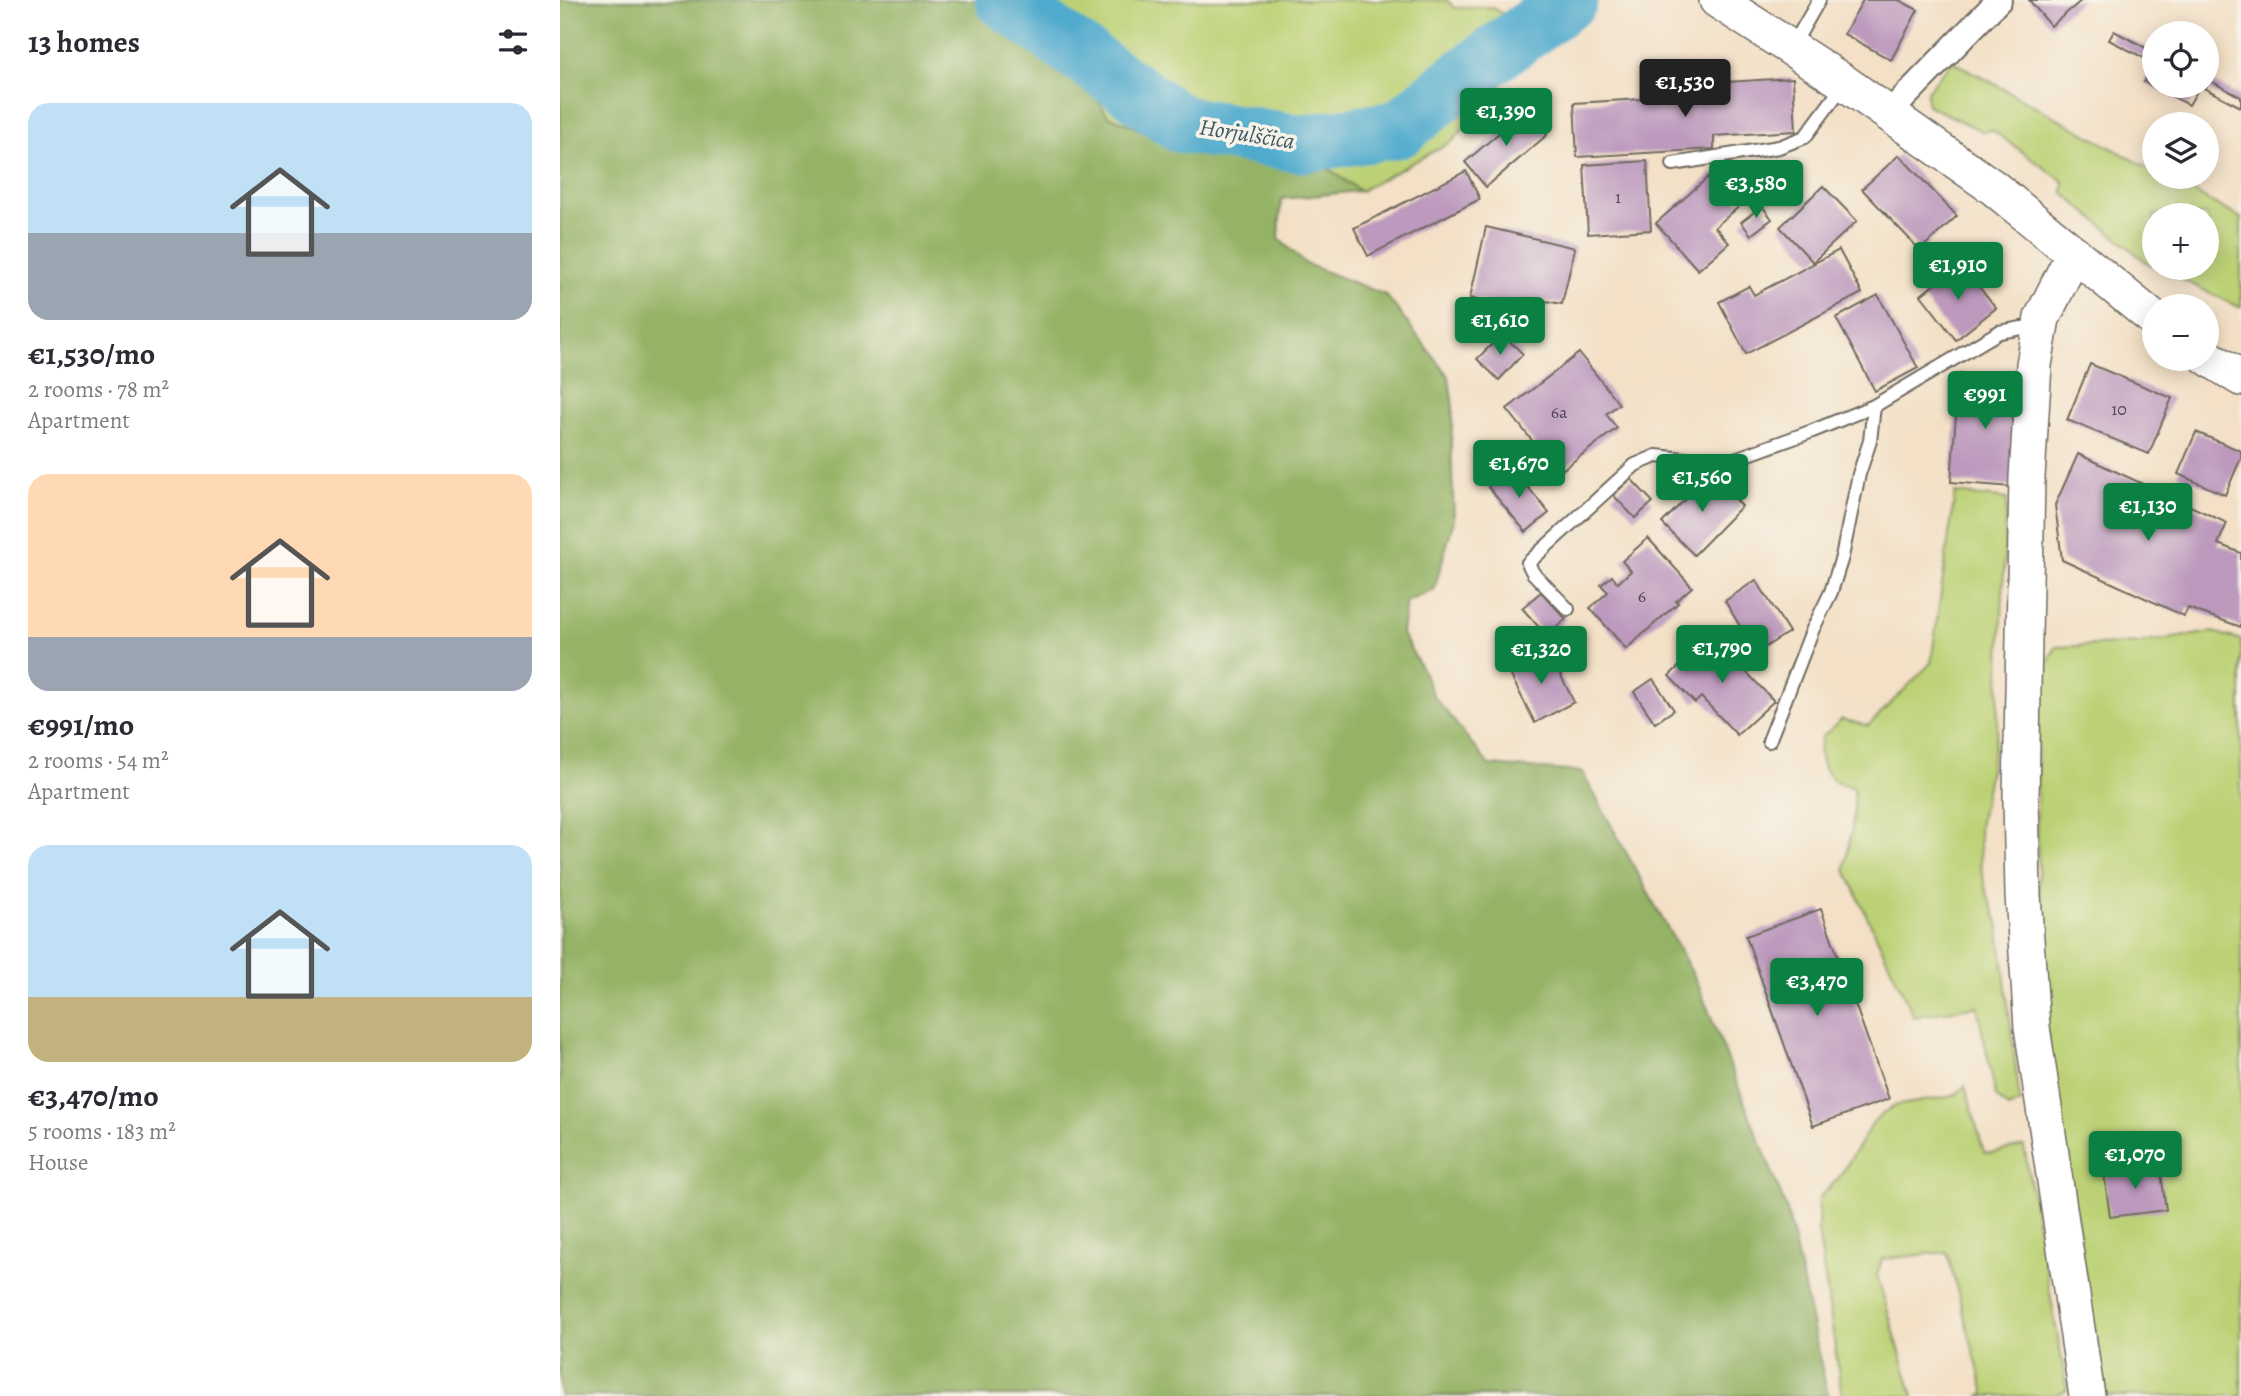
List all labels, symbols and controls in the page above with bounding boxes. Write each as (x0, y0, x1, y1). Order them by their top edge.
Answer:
map controls (2142, 21, 2219, 371)
button: locate (2142, 21, 2219, 98)
text: 13 homes (28, 22, 140, 62)
icon: filters (494, 23, 532, 61)
pin: €1,530 (1628, 60, 1742, 119)
text: €1,530 (1656, 66, 1714, 97)
pin: €1,390 (1449, 88, 1563, 148)
text: €1,390 (1476, 95, 1536, 126)
water label: Horjulščica (1197, 111, 1297, 157)
button: layers (2142, 112, 2219, 189)
icon: home (217, 149, 343, 275)
pin: €3,580 (1699, 160, 1813, 220)
text: €3,580 (1725, 167, 1787, 198)
house number: 1 (1615, 185, 1621, 209)
button: + (2142, 203, 2219, 280)
pin: €1,910 (1901, 243, 2015, 302)
text: €1,910 (1929, 249, 1987, 280)
button: − (2142, 294, 2219, 371)
pin: €1,610 (1443, 298, 1557, 357)
text: €1,610 (1471, 304, 1529, 335)
text: €1,530/mo (28, 334, 155, 374)
pin: €991 (1944, 372, 2026, 431)
text: 2 rooms · 78 m² (28, 374, 169, 405)
text: €991 (1964, 378, 2006, 409)
house number: 10 (2111, 397, 2127, 421)
house number: 6a (1551, 400, 1568, 424)
text: Apartment (28, 405, 130, 436)
pin: €1,670 (1462, 440, 1576, 500)
text: €1,670 (1489, 447, 1549, 478)
pin: €1,560 (1645, 454, 1759, 514)
text: €1,560 (1672, 461, 1732, 492)
pin: €1,130 (2091, 484, 2205, 543)
text: €1,130 (2119, 490, 2177, 521)
icon: home (217, 520, 343, 646)
house number: 6 (1638, 584, 1646, 608)
pin: €1,320 (1484, 626, 1598, 686)
pin: €1,790 (1665, 626, 1779, 685)
text: €1,790 (1692, 632, 1752, 663)
text: €1,320 (1511, 633, 1571, 664)
text: €991/mo (28, 705, 134, 745)
text: 2 rooms · 54 m² (28, 745, 169, 776)
text: Apartment (28, 776, 130, 807)
icon: home (217, 891, 343, 1017)
pin: €3,470 (1760, 958, 1874, 1018)
text: €3,470 (1786, 965, 1848, 996)
text: €3,470/mo (28, 1076, 159, 1116)
text: 5 rooms · 183 m² (28, 1116, 176, 1147)
pin: €1,070 (2078, 1132, 2192, 1191)
text: €1,070 (2105, 1138, 2165, 1169)
text: House (28, 1147, 88, 1178)

